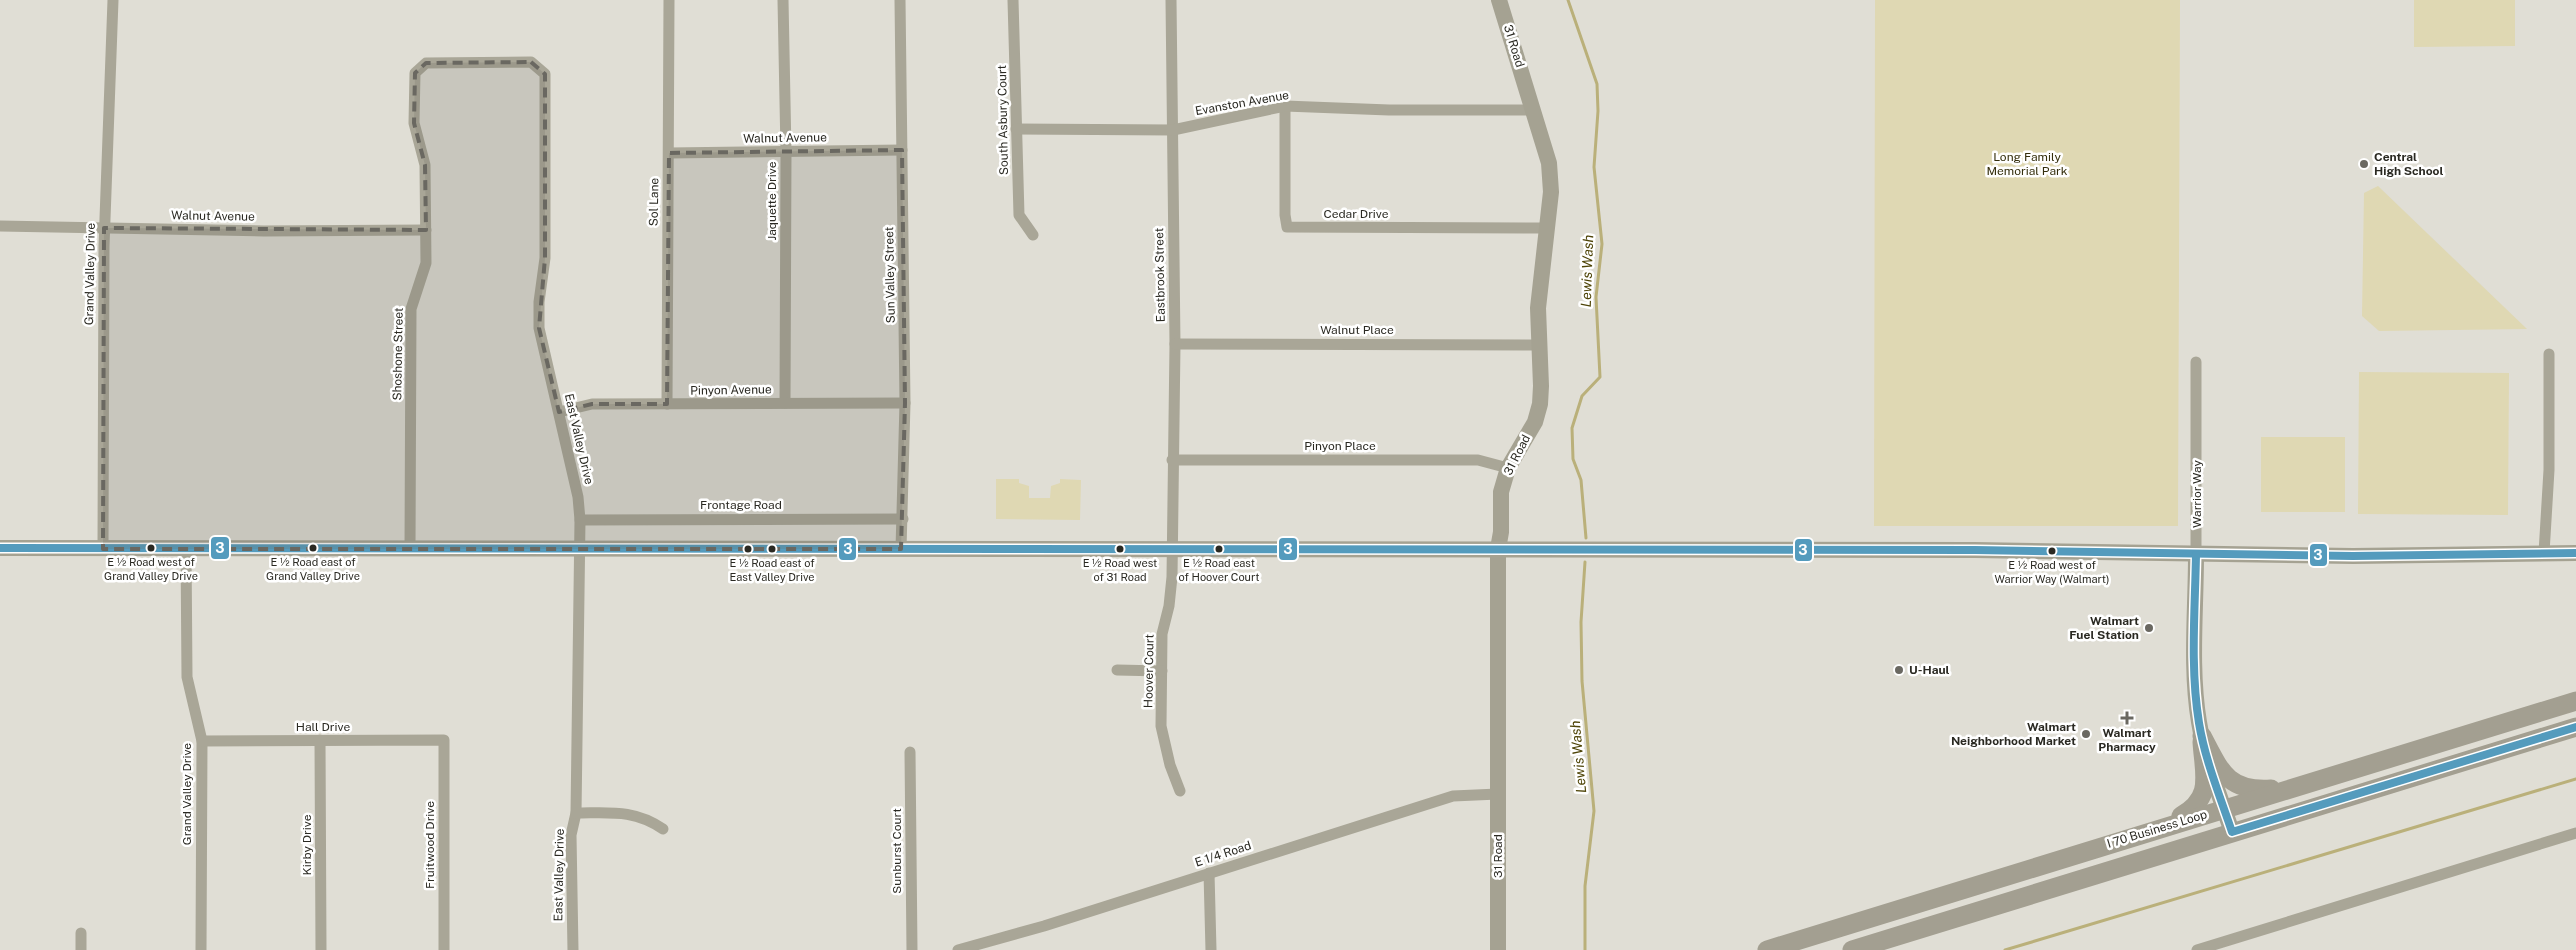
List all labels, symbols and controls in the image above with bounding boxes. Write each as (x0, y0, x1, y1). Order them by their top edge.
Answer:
street label: 31 Road (1501, 23, 1527, 69)
street label: South Asbury Court (995, 64, 1011, 175)
street label: Evanston Avenue (1194, 88, 1290, 118)
street label: Walnut Avenue (743, 130, 827, 146)
park label: Long Family Memorial Park (1987, 150, 2068, 178)
place label: Central High School (2374, 150, 2443, 178)
marker: Central High School (2358, 158, 2370, 170)
street label: Jaquette Drive (765, 161, 779, 240)
street label: Sol Lane (647, 177, 661, 226)
street label: Cedar Drive (1323, 207, 1389, 221)
street label: Walnut Avenue (171, 208, 255, 224)
street label: Grand Valley Drive (82, 223, 98, 325)
street label: Sun Valley Street (882, 226, 898, 323)
street label: Eastbrook Street (1152, 227, 1168, 322)
water label: Lewis Wash (1578, 234, 1596, 308)
street label: Shoshone Street (390, 307, 406, 401)
street label: Walnut Place (1320, 323, 1394, 337)
street label: Pinyon Avenue (690, 382, 772, 398)
street label: East Valley Drive (562, 392, 596, 486)
street label: 31 Road (1501, 432, 1533, 478)
street label: Pinyon Place (1304, 439, 1376, 453)
street label: Warrior Way (2190, 460, 2204, 528)
street label: Frontage Road (700, 498, 782, 512)
line badge: 3 (210, 536, 230, 560)
line badge: 3 (838, 537, 857, 561)
line badge: 3 (1278, 537, 1298, 561)
line badge: 3 (1794, 538, 1813, 562)
text: 3 (215, 540, 225, 556)
text: 3 (843, 541, 853, 557)
text: 3 (1283, 541, 1293, 557)
text: 3 (1798, 542, 1808, 558)
marker: E ½ Road west of Grand Valley Drive (146, 543, 156, 553)
marker: E ½ Road east of Grand Valley Drive (308, 543, 318, 553)
line badge: 3 (2309, 543, 2328, 567)
unlabelled marker (743, 544, 753, 554)
marker: E ½ Road east of East Valley Drive (767, 544, 777, 554)
marker: E ½ Road west of 31 Road (1115, 544, 1125, 554)
marker: E ½ Road east of Hoover Court (1214, 544, 1224, 554)
marker: E ½ Road west of Warrior Way (Walmart) (2047, 546, 2057, 556)
text: 3 (2313, 547, 2323, 563)
place label: E ½ Road west of Grand Valley Drive (104, 556, 198, 582)
place label: E ½ Road east of Grand Valley Drive (266, 556, 360, 582)
place label: E ½ Road east of East Valley Drive (729, 557, 815, 583)
place label: E ½ Road west of 31 Road (1083, 557, 1157, 583)
place label: E ½ Road east of Hoover Court (1179, 557, 1260, 583)
place label: E ½ Road west of Warrior Way (Walmart) (1995, 559, 2109, 585)
place label: Walmart Fuel Station (2069, 614, 2139, 642)
marker: Walmart Fuel Station (2143, 622, 2155, 634)
street label: Hoover Court (1141, 633, 1157, 708)
place label: U-Haul (1909, 663, 1950, 677)
marker: U-Haul (1893, 664, 1905, 676)
marker: Walmart Pharmacy (2121, 712, 2133, 724)
street label: Hall Drive (296, 720, 350, 734)
water label: Lewis Wash (1567, 720, 1589, 794)
place label: Walmart Neighborhood Market (1951, 720, 2076, 748)
place label: Walmart Pharmacy (2098, 726, 2156, 754)
marker: Walmart Neighborhood Market (2080, 728, 2092, 740)
street label: Grand Valley Drive (180, 743, 194, 845)
street label: Fruitwood Drive (423, 801, 437, 889)
street label: I 70 Business Loop (2105, 807, 2209, 851)
street label: Sunburst Court (890, 808, 904, 894)
street label: Kirby Drive (300, 814, 314, 876)
street label: East Valley Drive (551, 828, 567, 922)
street label: 31 Road (1491, 834, 1505, 878)
street label: E 1/4 Road (1193, 838, 1253, 870)

